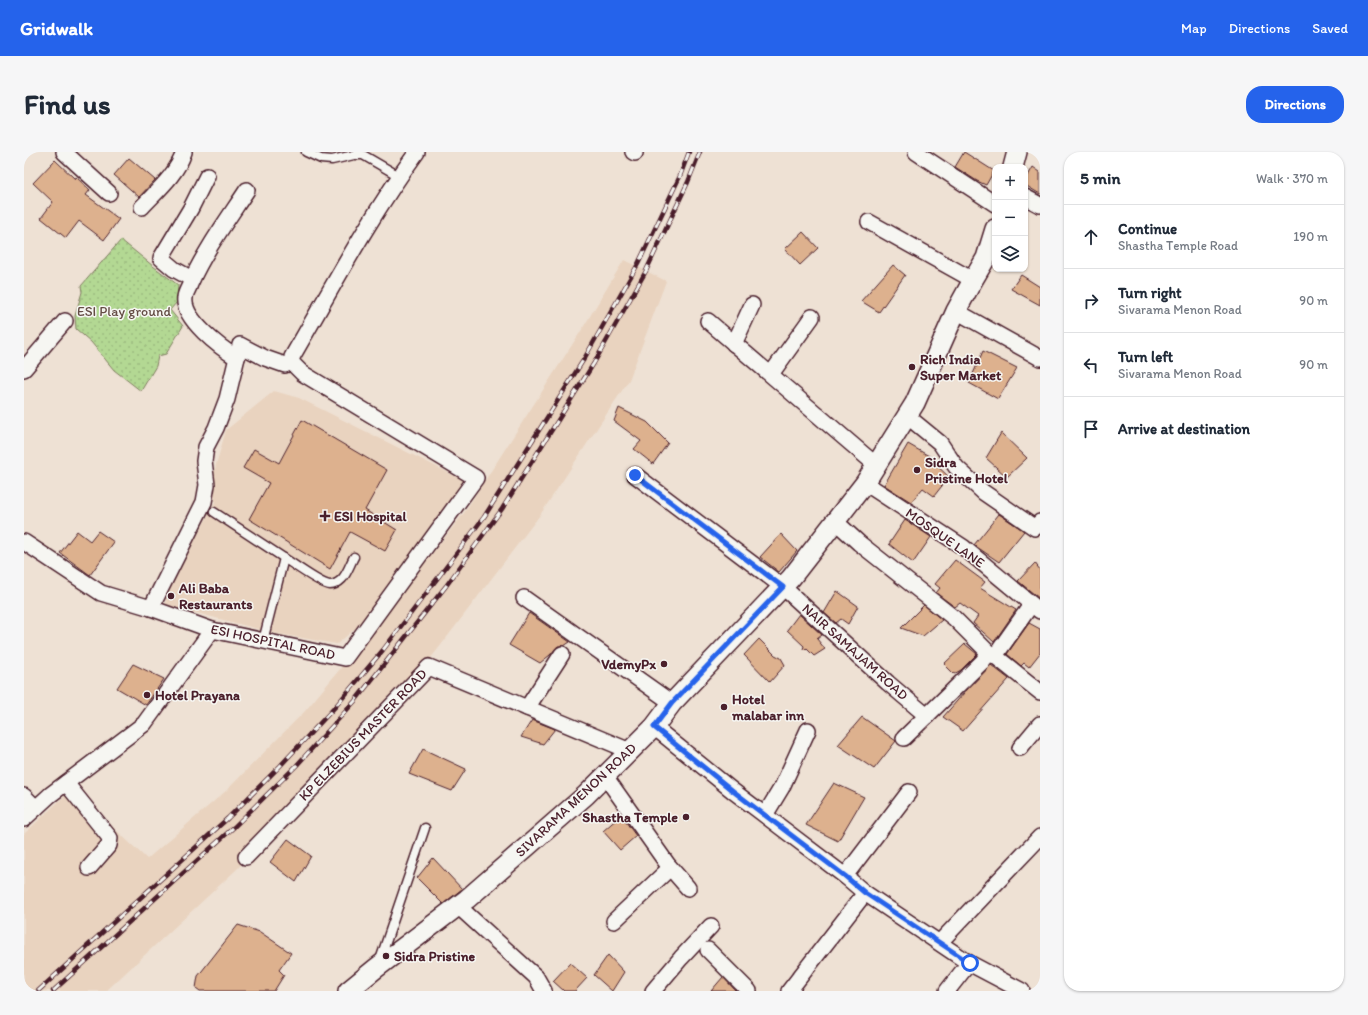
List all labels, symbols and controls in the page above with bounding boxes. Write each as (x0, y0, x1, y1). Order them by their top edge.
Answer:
text: Gridwalk (20, 17, 93, 40)
text: Map (1181, 20, 1207, 37)
text: Directions (1229, 20, 1290, 37)
text: Saved (1312, 20, 1348, 37)
button: Directions (1246, 86, 1344, 123)
text: Find us (24, 87, 111, 121)
map controls (992, 164, 1028, 272)
button: + (992, 164, 1028, 200)
text: 5 min (1080, 168, 1120, 188)
text: Walk · 370 m (1256, 171, 1328, 186)
button: − (992, 200, 1028, 236)
text: Continue (1118, 220, 1177, 238)
icon: ahead (1080, 226, 1102, 248)
text: 190 m (1293, 229, 1328, 244)
button: layers (992, 236, 1028, 272)
text: Shastha Temple Road (1118, 238, 1238, 253)
text: Turn right (1118, 284, 1182, 302)
icon: right (1080, 290, 1102, 312)
text: 90 m (1299, 293, 1328, 308)
text: Sivarama Menon Road (1118, 302, 1242, 317)
park label: ESI Play ground (77, 303, 171, 320)
text: Turn left (1118, 348, 1173, 366)
place label: Rich India Super Market (920, 351, 1002, 384)
icon: left (1080, 354, 1102, 376)
text: 90 m (1299, 357, 1328, 372)
marker: Rich India Super Market (907, 362, 917, 372)
text: Sivarama Menon Road (1118, 366, 1242, 381)
icon: arrive (1080, 418, 1102, 440)
text: Arrive at destination (1118, 420, 1250, 438)
place label: Sidra Pristine Hotel (925, 454, 1009, 487)
marker: Sidra Pristine Hotel (912, 465, 922, 475)
route end (626, 466, 644, 484)
street label: MOSQUE LANE (902, 504, 988, 572)
place label: ESI Hospital (334, 508, 407, 525)
marker: ESI Hospital (319, 510, 331, 522)
place label: Ali Baba Restaurants (178, 580, 253, 613)
marker: Ali Baba Restaurants (166, 591, 176, 601)
street label: NAIR SAMAJAM ROAD (799, 600, 912, 704)
street label: ESI HOSPITAL ROAD (209, 621, 337, 664)
place label: VdemyPx (601, 656, 657, 673)
marker: VdemyPx (659, 659, 669, 669)
street label: KP ELZEBIUS MASTER ROAD (295, 665, 431, 805)
place label: Hotel Prayana (155, 687, 240, 704)
marker: Hotel Prayana (142, 690, 152, 700)
place label: Hotel malabar inn (731, 691, 804, 724)
marker: Hotel malabar inn (719, 702, 729, 712)
street label: SIVARAMA MENON ROAD (512, 739, 640, 861)
place label: Shastha Temple (582, 809, 678, 826)
marker: Shastha Temple (681, 812, 691, 822)
place label: Sidra Pristine (394, 948, 476, 965)
marker: Sidra Pristine (381, 951, 391, 961)
route start (961, 954, 979, 972)

